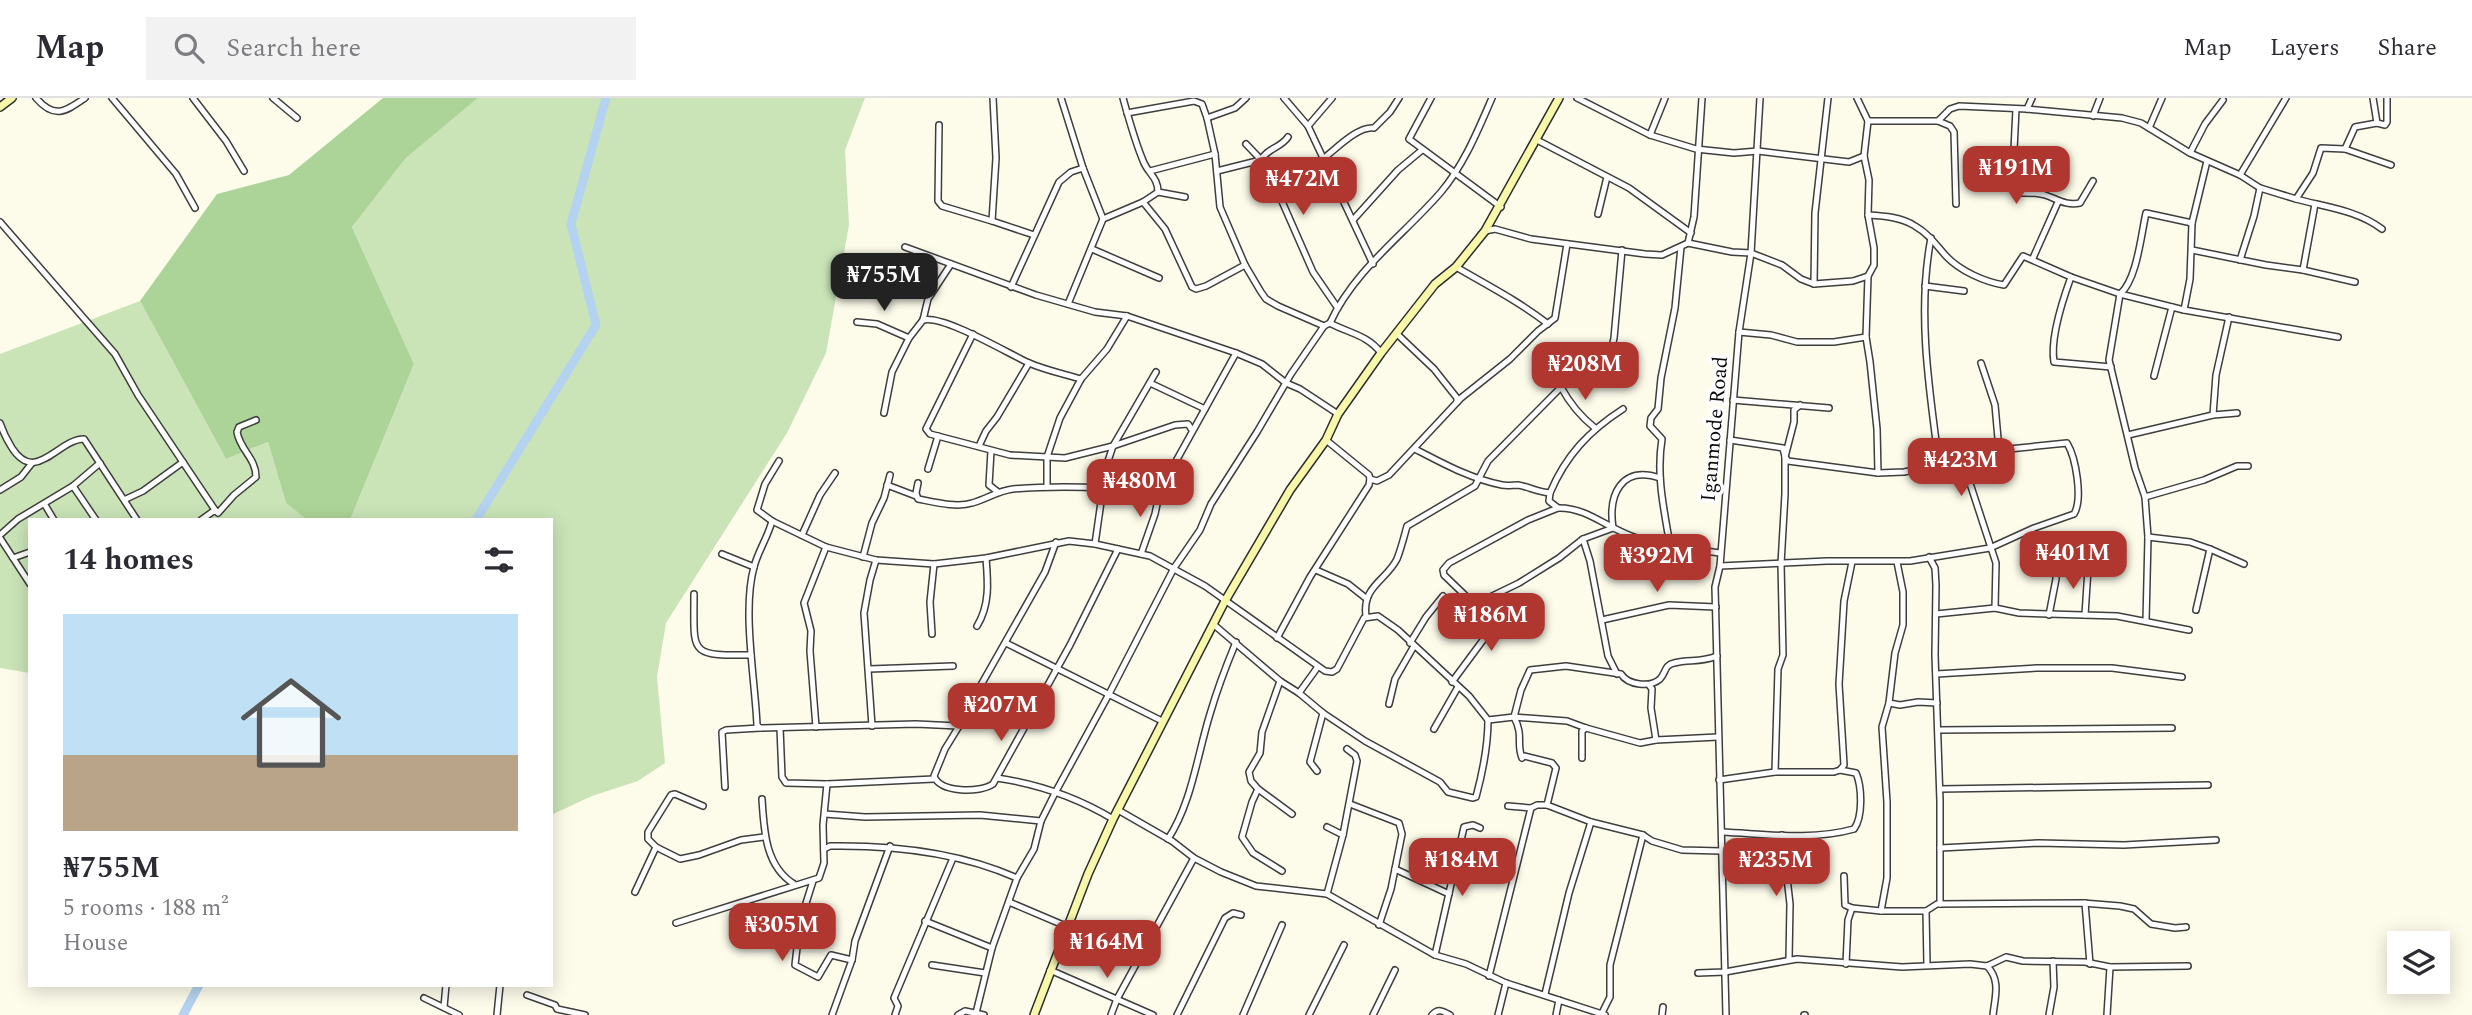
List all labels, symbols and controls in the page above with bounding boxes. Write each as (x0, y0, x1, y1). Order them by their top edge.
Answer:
search box (146, 17, 636, 80)
text: Map (35, 23, 104, 73)
text: Search here (226, 28, 361, 68)
icon: search (170, 29, 208, 67)
text: Map (2183, 30, 2232, 66)
text: Layers (2270, 30, 2340, 66)
text: Share (2378, 30, 2437, 66)
pin: ₦191M (1967, 146, 2065, 206)
text: ₦191M (1979, 151, 2053, 186)
pin: ₦472M (1254, 158, 1352, 217)
text: ₦472M (1266, 162, 1340, 197)
pin: ₦755M (835, 254, 933, 313)
text: ₦755M (847, 258, 921, 293)
pin: ₦208M (1536, 342, 1634, 402)
text: ₦208M (1548, 347, 1622, 382)
street label: Iganmode Road (1693, 355, 1737, 503)
pin: ₦423M (1912, 438, 2010, 498)
text: ₦423M (1924, 443, 1998, 478)
pin: ₦480M (1091, 460, 1189, 519)
text: ₦480M (1103, 464, 1177, 499)
pin: ₦401M (2024, 532, 2122, 591)
pin: ₦392M (1608, 534, 1706, 594)
text: ₦401M (2036, 536, 2110, 571)
text: 14 homes (63, 537, 194, 583)
text: ₦392M (1620, 539, 1694, 574)
icon: filters (480, 541, 518, 579)
pin: ₦186M (1442, 594, 1540, 653)
text: ₦186M (1454, 598, 1528, 633)
icon: home (228, 660, 354, 786)
pin: ₦207M (952, 684, 1050, 743)
text: ₦207M (964, 688, 1038, 723)
pin: ₦184M (1413, 838, 1511, 898)
pin: ₦235M (1727, 838, 1825, 898)
text: ₦184M (1425, 843, 1499, 878)
text: ₦235M (1739, 843, 1813, 878)
text: ₦755M (63, 845, 160, 891)
text: 5 rooms · 188 m² (63, 891, 229, 926)
pin: ₦305M (733, 904, 831, 963)
text: ₦305M (745, 908, 819, 943)
pin: ₦164M (1058, 920, 1156, 980)
text: ₦164M (1070, 925, 1144, 960)
text: House (63, 926, 128, 961)
map controls (2387, 931, 2450, 994)
button: layers (2387, 931, 2450, 994)

